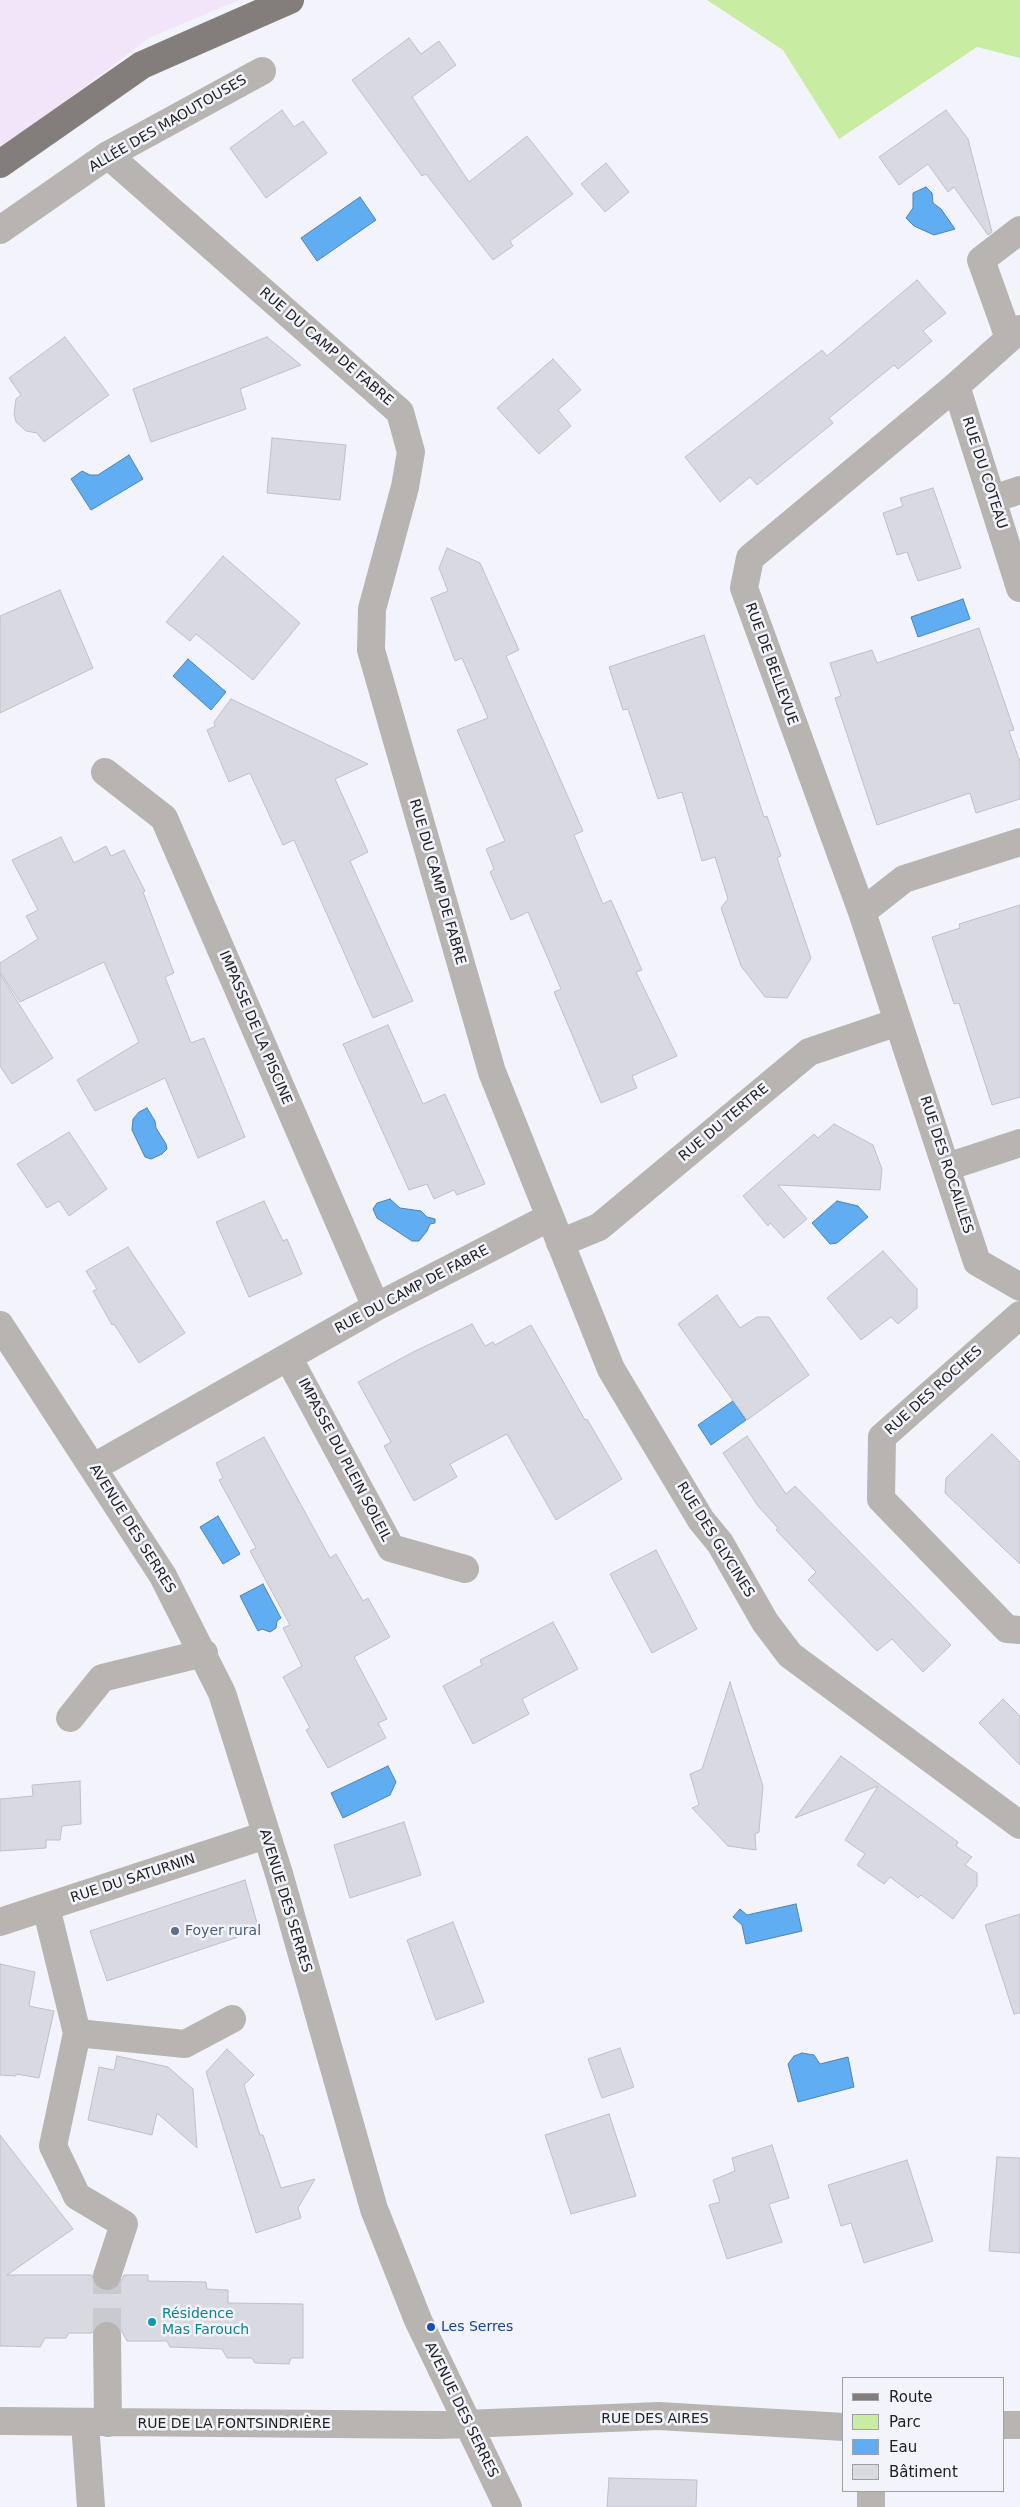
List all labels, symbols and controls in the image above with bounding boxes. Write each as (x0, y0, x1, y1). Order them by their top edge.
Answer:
street label: ALLÉE DES MAOUTOUSES (86, 72, 250, 176)
street label: RUE DU CAMP DE FABRE (256, 284, 396, 410)
street label: RUE DU COTEAU (958, 415, 1010, 531)
street label: RUE DE BELLEVUE (741, 601, 801, 727)
street label: RUE DU CAMP DE FABRE (405, 797, 469, 967)
street label: IMPASSE DE LA PISCINE (215, 949, 295, 1107)
street label: RUE DU TERTRE (676, 1081, 772, 1165)
street label: RUE DES ROCAILLES (916, 1094, 976, 1236)
street label: RUE DU CAMP DE FABRE (332, 1242, 492, 1338)
street label: RUE DES ROCHES (882, 1343, 986, 1439)
street label: IMPASSE DU PLEIN SOLEIL (294, 1375, 394, 1545)
street label: AVENUE DES SERRES (85, 1461, 179, 1597)
street label: RUE DES GLYCINES (673, 1479, 757, 1601)
street label: AVENUE DES SERRES (255, 1827, 315, 1975)
street label: RUE DU SATURNIN (69, 1851, 197, 1907)
place label: Foyer rural (185, 1923, 261, 1939)
marker: Foyer rural (169, 1925, 181, 1937)
place label: Résidence Mas Farouch (162, 2306, 249, 2338)
marker: Résidence Mas Farouch (146, 2316, 158, 2328)
place label: Les Serres (441, 2319, 513, 2335)
marker: Les Serres (425, 2321, 437, 2333)
street label: AVENUE DES SERRES (421, 2339, 501, 2481)
legend (842, 2377, 1005, 2492)
text: Route (889, 2388, 933, 2406)
street label: RUE DES AIRES (601, 2411, 709, 2427)
text: Parc (889, 2413, 921, 2431)
street label: RUE DE LA FONTSINDRIÈRE (137, 2416, 331, 2432)
text: Eau (889, 2438, 917, 2456)
text: Bâtiment (889, 2463, 958, 2481)

